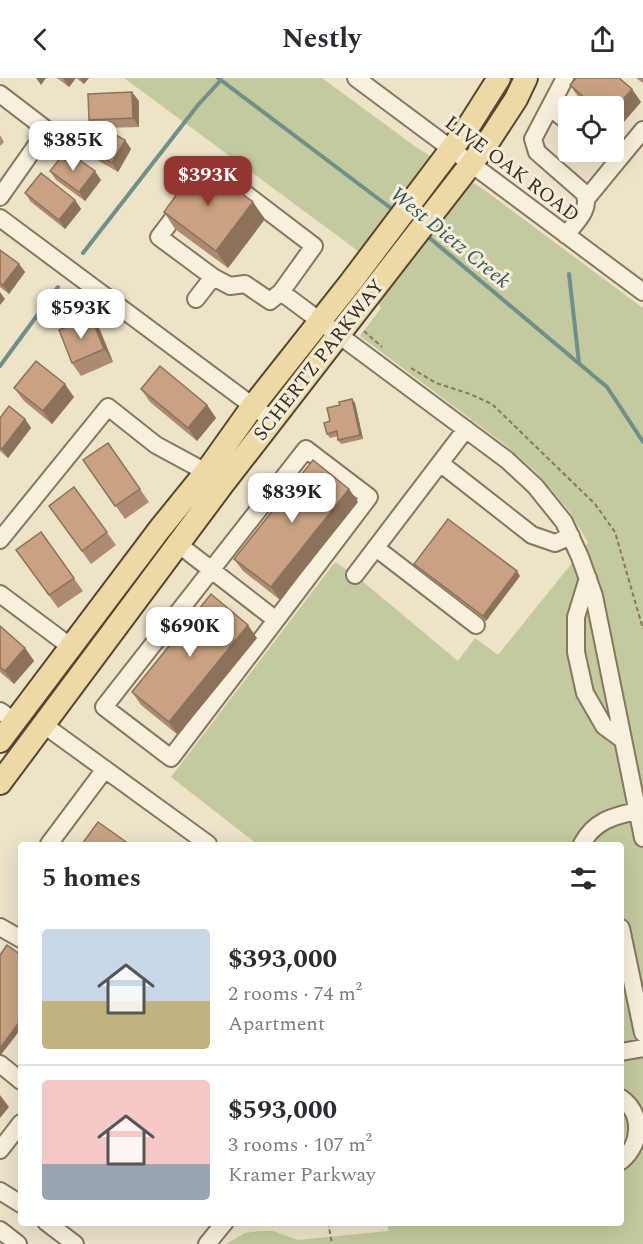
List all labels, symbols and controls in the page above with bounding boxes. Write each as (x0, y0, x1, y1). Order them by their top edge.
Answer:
text: Nestly (282, 18, 361, 60)
icon: back (24, 23, 57, 56)
icon: share (586, 23, 619, 56)
map controls (558, 96, 624, 162)
button: locate (558, 96, 624, 162)
street label: LIVE OAK ROAD (438, 108, 586, 230)
pin: $385K (31, 121, 115, 172)
text: $385K (43, 125, 103, 155)
pin: $393K (166, 156, 250, 207)
text: $393K (178, 160, 238, 190)
water label: West Dietz Creek (383, 179, 517, 297)
street label: SCHERTZ PARKWAY (246, 272, 392, 448)
pin: $593K (39, 289, 123, 340)
text: $593K (51, 293, 111, 323)
pin: $839K (250, 473, 334, 524)
text: $839K (262, 477, 322, 507)
pin: $690K (148, 607, 232, 658)
text: $690K (160, 611, 220, 641)
text: 5 homes (42, 858, 141, 898)
icon: filters (567, 862, 600, 895)
text: $393,000 (228, 939, 337, 979)
icon: home (90, 953, 162, 1025)
text: 2 rooms · 74 m² (228, 979, 362, 1009)
text: Apartment (228, 1009, 325, 1039)
text: $593,000 (228, 1090, 337, 1130)
icon: home (90, 1104, 162, 1176)
text: 3 rooms · 107 m² (228, 1130, 372, 1160)
text: Kramer Parkway (228, 1160, 376, 1190)

